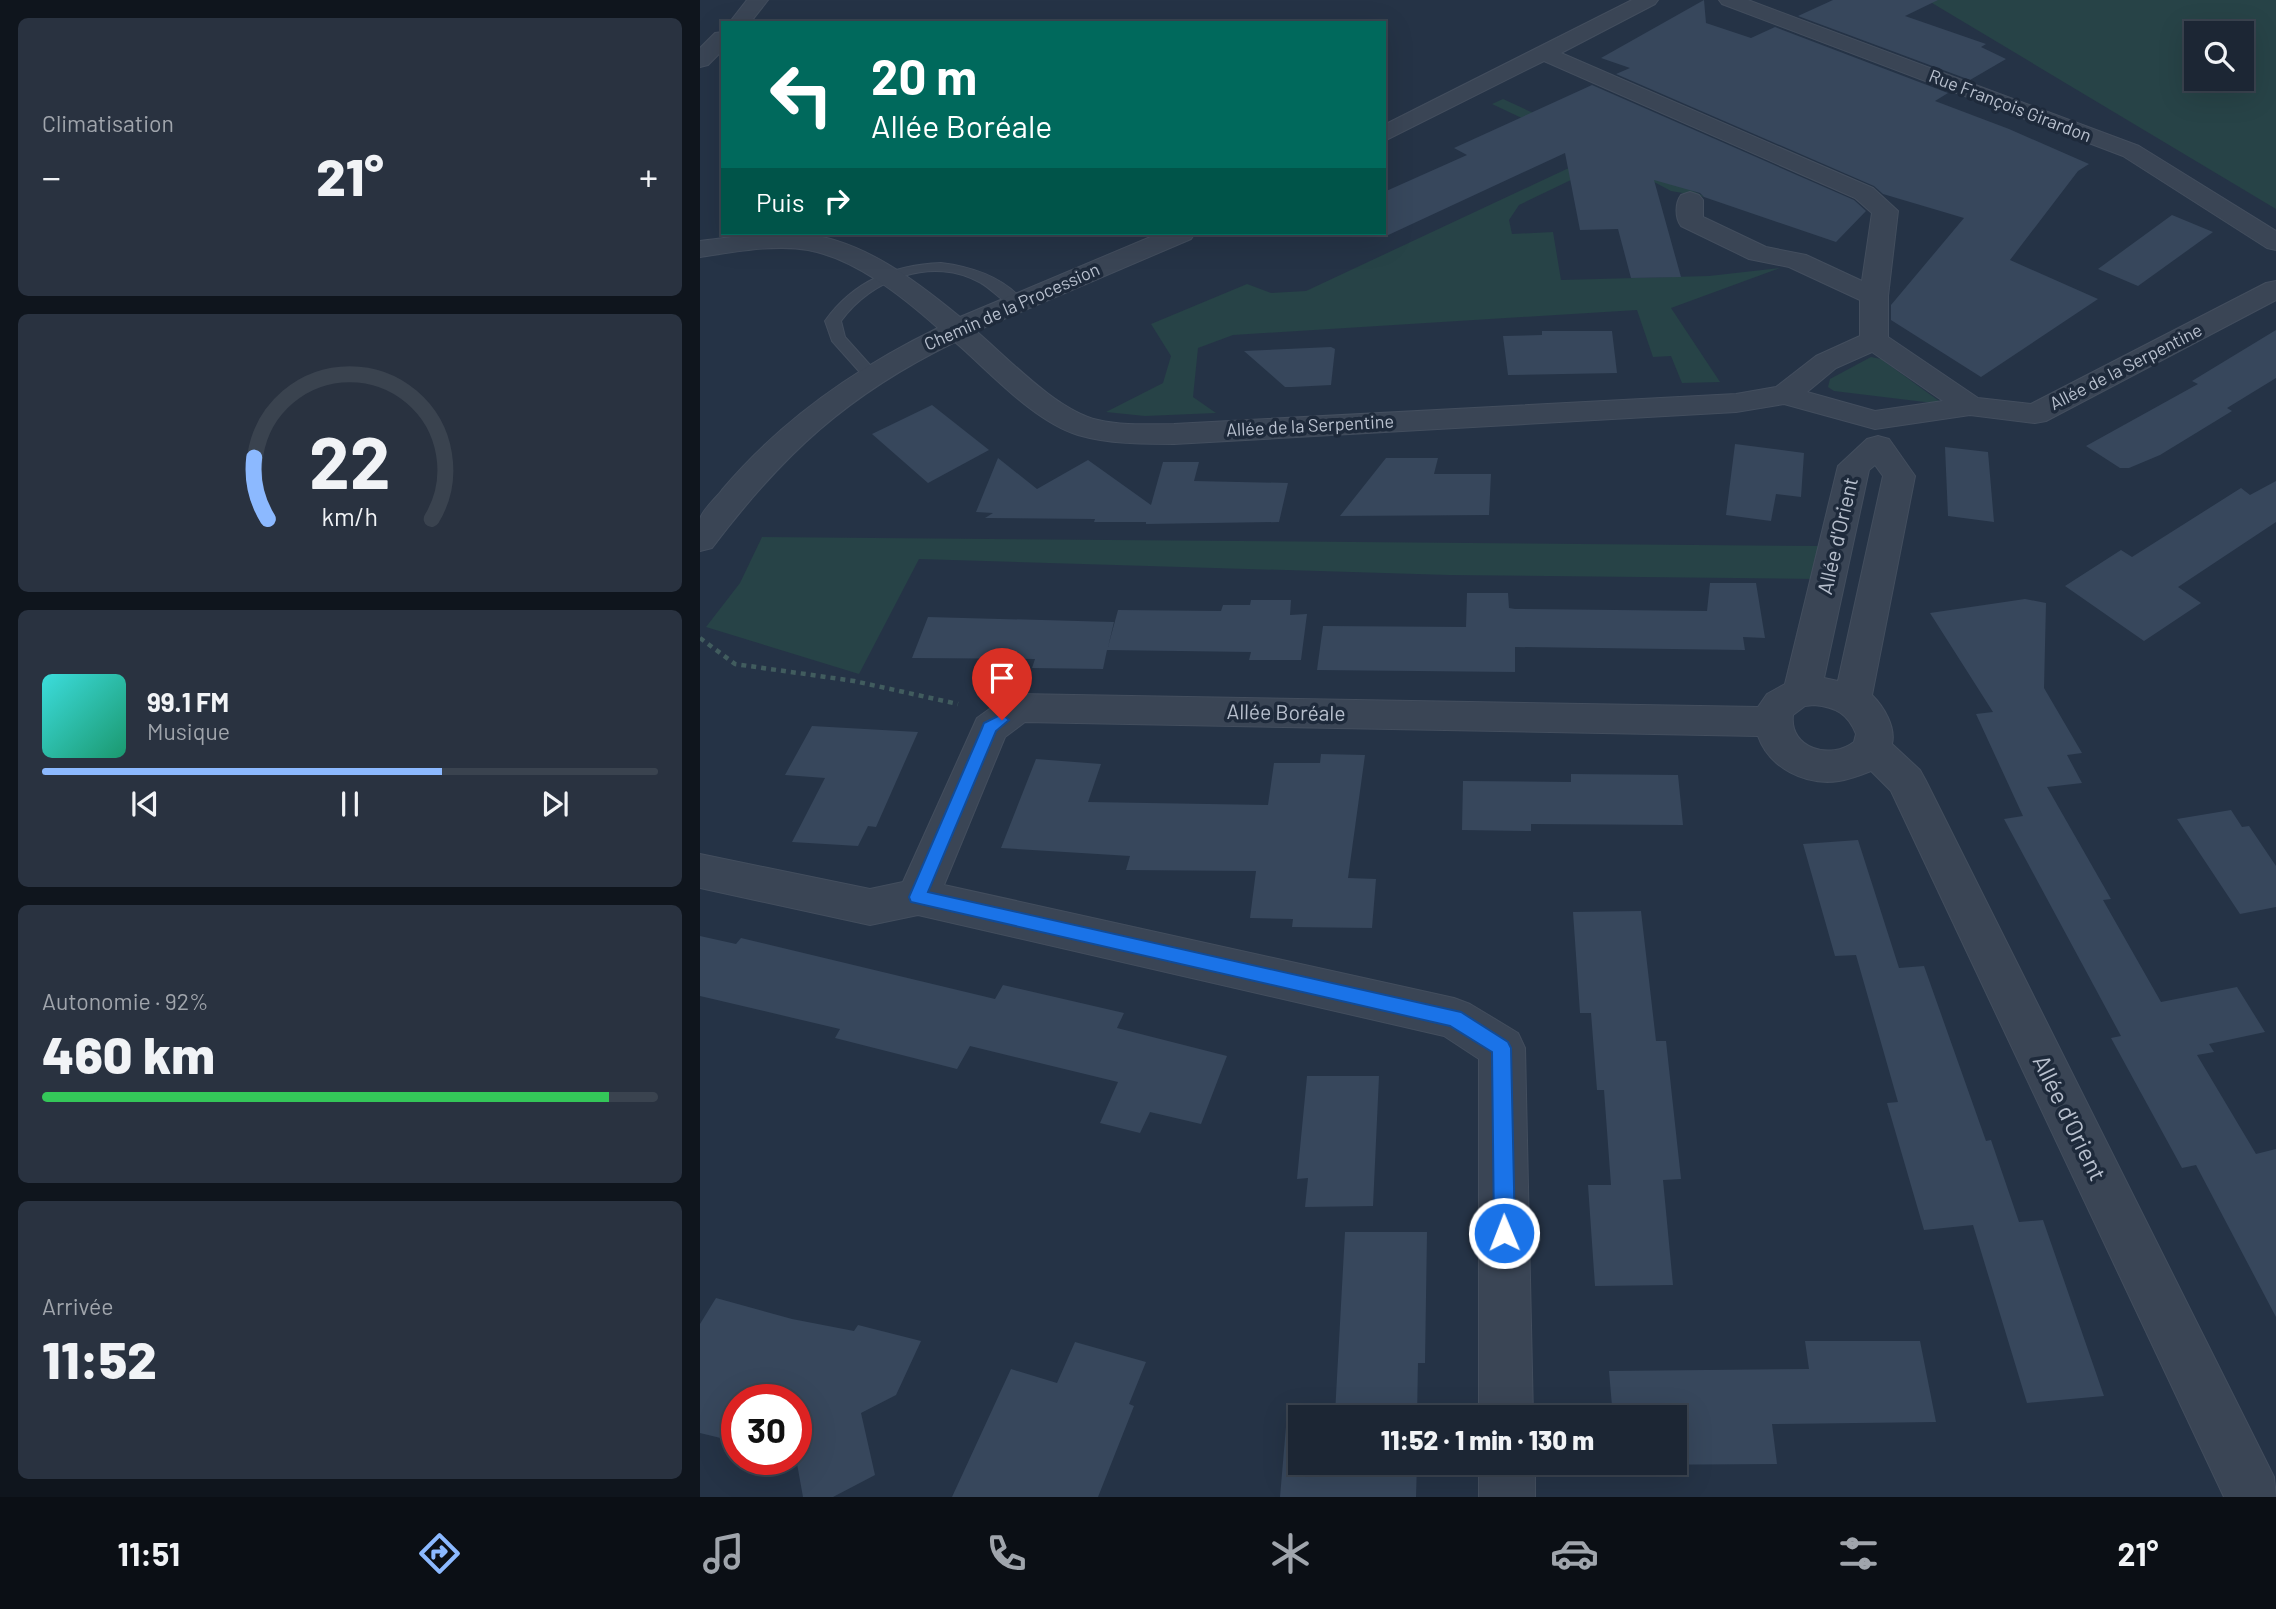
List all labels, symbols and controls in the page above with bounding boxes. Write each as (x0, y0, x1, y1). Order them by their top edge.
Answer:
map controls (2184, 21, 2254, 91)
button: search (2184, 21, 2254, 91)
text: 20 m (871, 46, 977, 105)
icon: left (756, 49, 847, 140)
street label: Rue François Girardon (1926, 64, 2095, 146)
text: Allée Boréale (871, 106, 1052, 144)
text: Climatisation (42, 109, 174, 137)
text: 21° (316, 144, 384, 206)
text: − (42, 153, 61, 199)
text: + (639, 153, 658, 199)
icon: right (818, 182, 856, 220)
text: Puis (756, 186, 804, 217)
street label: Chemin de la Procession (920, 257, 1103, 355)
street label: Allée de la Serpentine (2046, 318, 2205, 414)
street label: Allée de la Serpentine (1225, 410, 1394, 440)
text: 22 (309, 416, 391, 504)
street label: Allée d'Orient (1811, 475, 1862, 597)
text: km/h (322, 500, 378, 530)
pin (972, 648, 1032, 720)
icon: arrive (983, 659, 1021, 697)
text: 99.1 FM (147, 686, 229, 717)
street label: Allée Boréale (1226, 698, 1346, 725)
text: Musique (147, 717, 230, 745)
icon: previous (126, 785, 164, 823)
icon: pause (331, 785, 369, 823)
icon: next (536, 785, 574, 823)
text: Autonomie · 92% (42, 987, 209, 1015)
text: 460 km (42, 1022, 215, 1084)
street label: Allée d'Orient (2027, 1050, 2113, 1185)
position arrow (1467, 1196, 1541, 1270)
text: Arrivée (42, 1292, 114, 1320)
text: 11:52 (42, 1327, 157, 1389)
speed limit sign: 30 (721, 1384, 812, 1475)
text: 11:52 · 1 min · 130 m (1381, 1424, 1594, 1455)
icon: directions (415, 1529, 464, 1578)
icon: music (699, 1529, 748, 1578)
icon: phone (982, 1529, 1031, 1578)
icon: climate (1266, 1529, 1315, 1578)
icon: car (1550, 1529, 1599, 1578)
icon: filters (1834, 1529, 1883, 1578)
text: 11:51 (117, 1534, 180, 1572)
text: 21° (2118, 1534, 2159, 1572)

